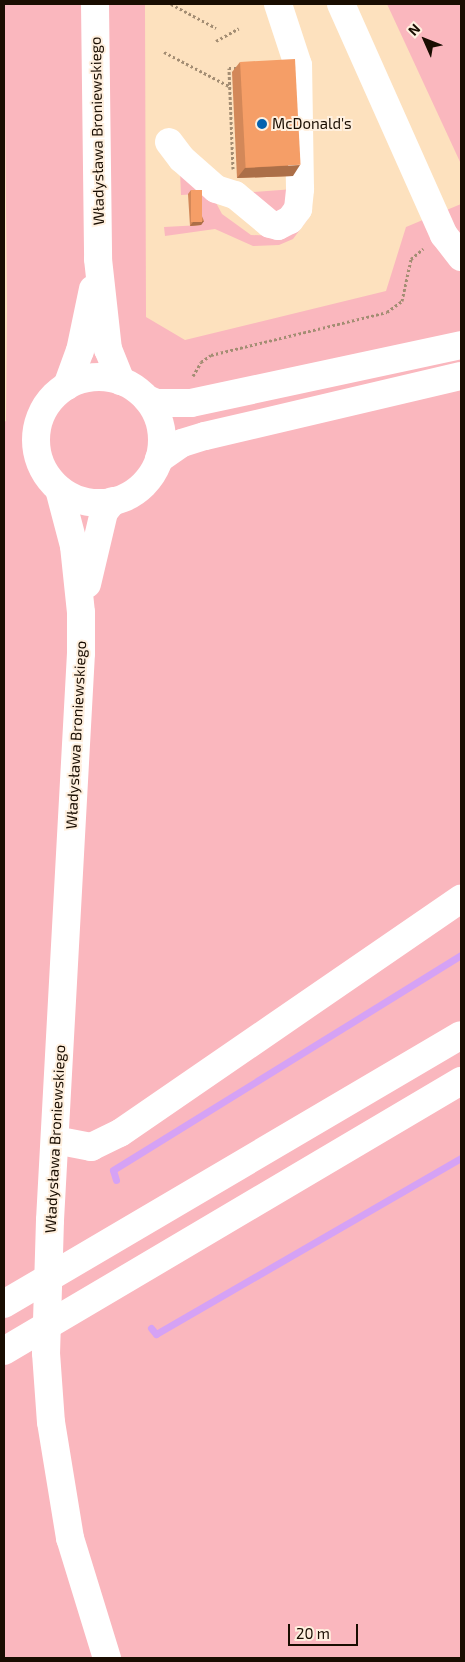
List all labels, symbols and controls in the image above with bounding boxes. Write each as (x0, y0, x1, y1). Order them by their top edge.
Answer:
north arrow (400, 15, 450, 65)
text: N (404, 20, 423, 39)
street label: Władysława Broniewskiego (86, 36, 108, 226)
place label: McDonald's (272, 115, 352, 133)
marker: McDonald's (256, 118, 268, 130)
street label: Władysława Broniewskiego (62, 640, 90, 830)
street label: Władysława Broniewskiego (41, 1044, 69, 1234)
scale bar (290, 1614, 360, 1646)
text: 20 m (296, 1624, 330, 1642)

